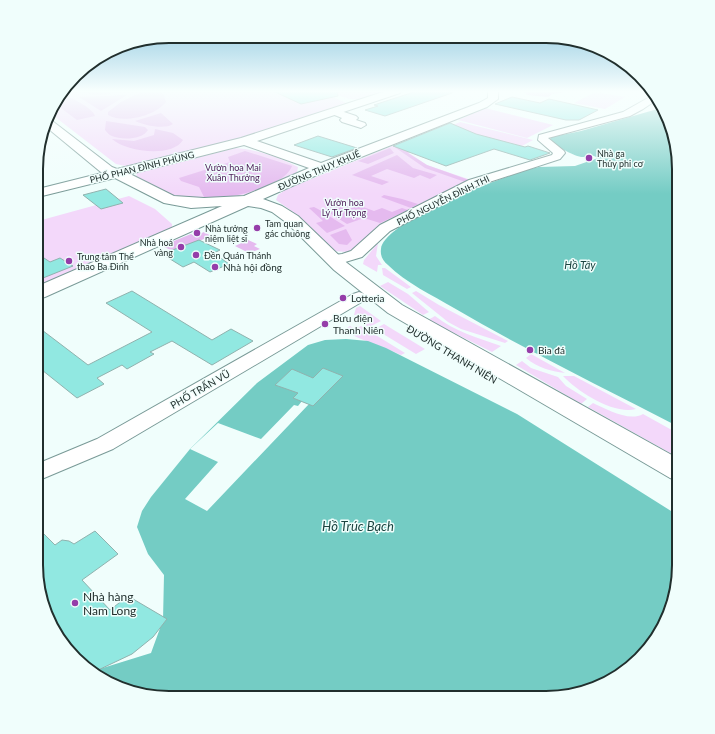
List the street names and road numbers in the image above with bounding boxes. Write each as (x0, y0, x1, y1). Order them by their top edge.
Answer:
street label: PHỐ PHAN ĐÌNH PHÙNG (88, 148, 196, 185)
street label: ĐƯỜNG THỤY KHUÊ (276, 148, 362, 192)
street label: PHỐ NGUYỄN ĐÌNH THI (394, 172, 491, 227)
street label: ĐƯỜNG THANH NIÊN (404, 322, 500, 386)
street label: PHỐ TRẤN VŨ (168, 367, 232, 411)

